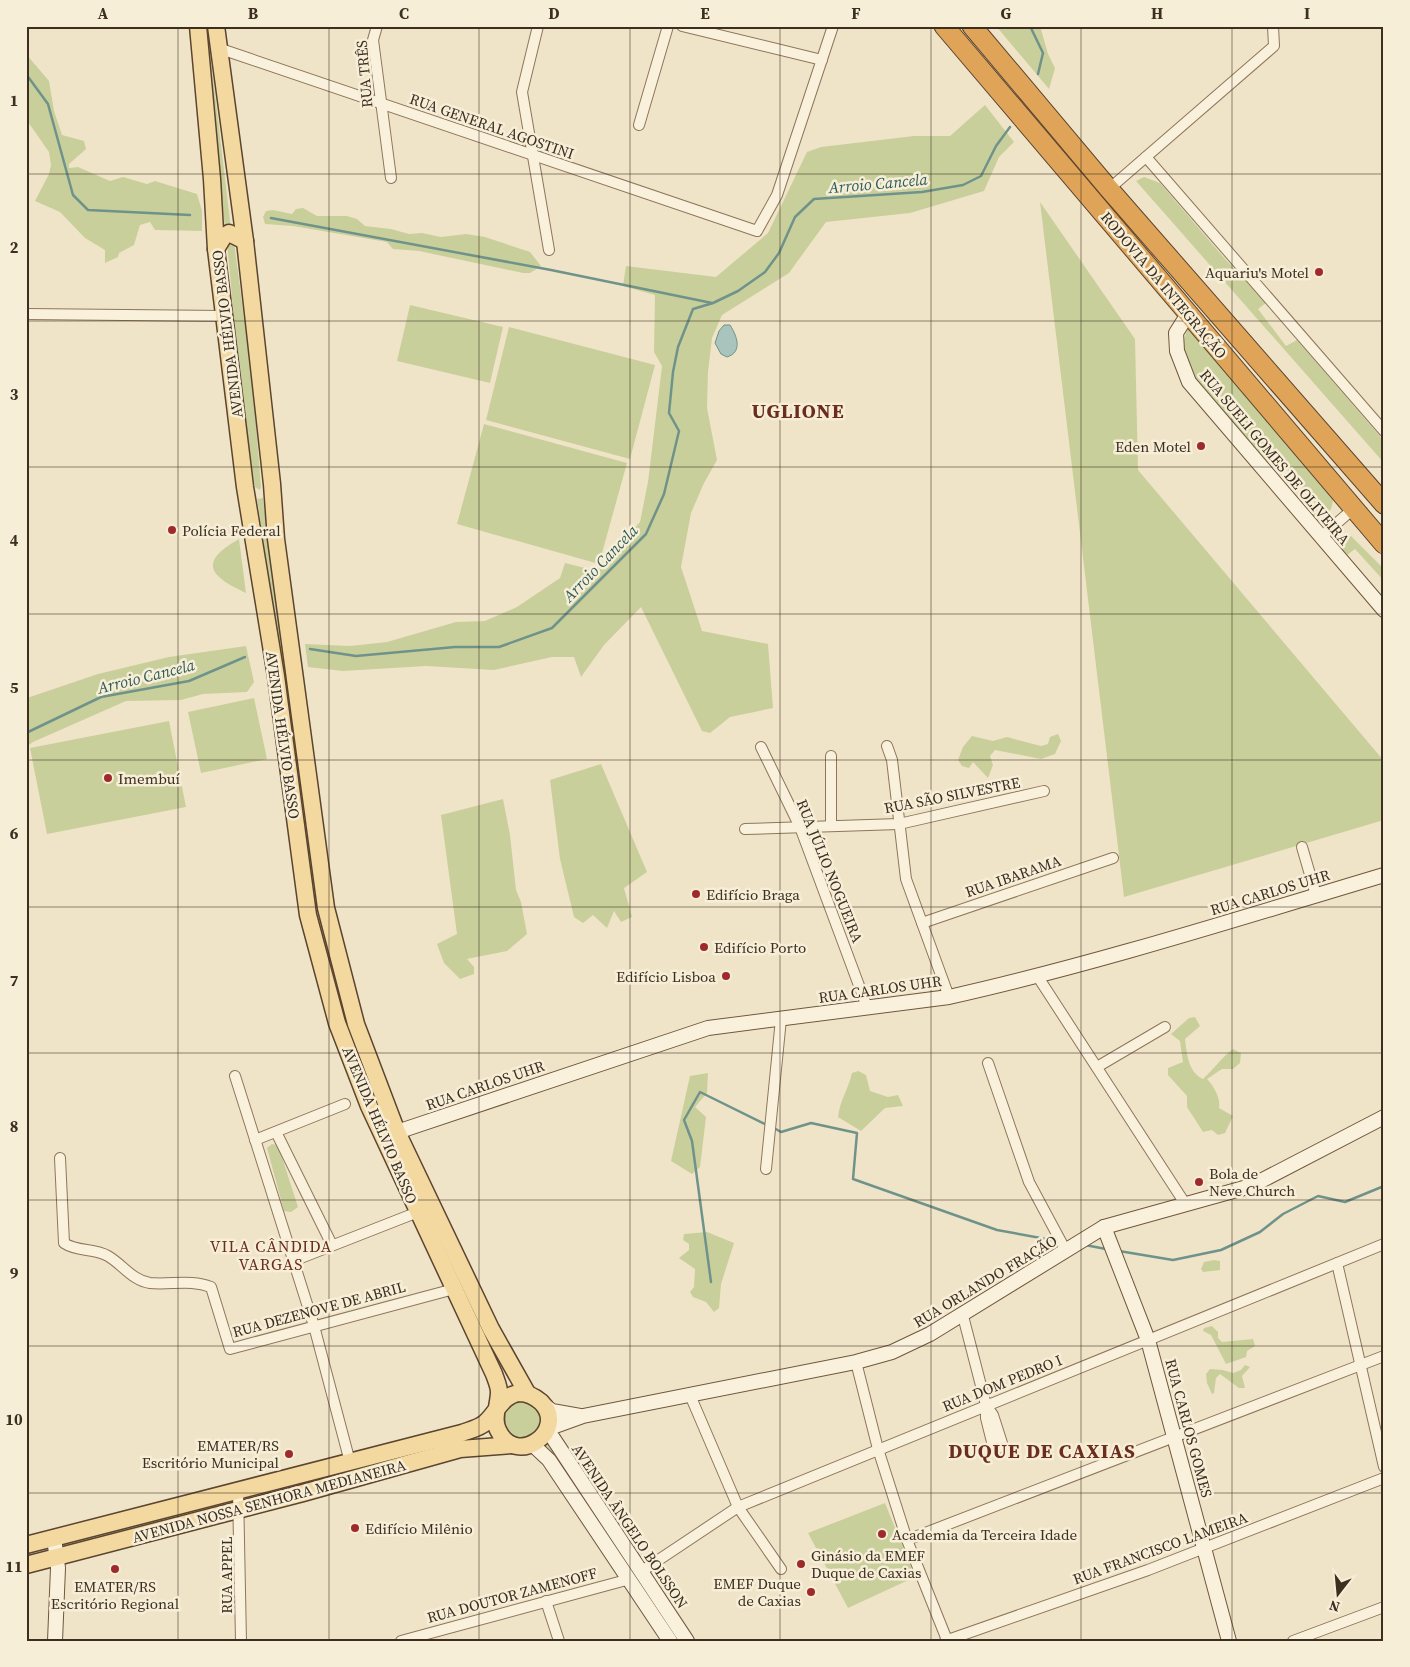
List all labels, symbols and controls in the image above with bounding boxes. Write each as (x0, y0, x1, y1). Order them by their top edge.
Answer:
text: A (98, 2, 109, 24)
text: B (248, 2, 259, 24)
text: C (399, 2, 409, 24)
text: D (548, 2, 560, 24)
text: E (700, 2, 710, 24)
text: F (851, 2, 861, 24)
text: G (1001, 2, 1012, 24)
text: H (1151, 2, 1163, 24)
text: I (1304, 2, 1310, 24)
street label: RUA TRÊS (351, 39, 377, 109)
street label: RUA GENERAL AGOSTINI (407, 88, 577, 164)
text: 1 (10, 89, 18, 111)
water label: Arroio Cancela (827, 168, 929, 198)
street label: RODOVIA DA INTEGRAÇÃO (1096, 207, 1232, 363)
text: 2 (10, 236, 19, 258)
street label: AVENIDA HÉLVIO BASSO (206, 249, 248, 419)
place label: Aquariu's Motel (1205, 262, 1310, 283)
marker: Aquariu's Motel (1313, 266, 1325, 278)
street label: RUA SUELI GOMES DE OLIVEIRA (1195, 365, 1355, 549)
text: 3 (10, 383, 19, 405)
district label: UGLIONE (751, 397, 845, 425)
place label: Eden Motel (1115, 436, 1192, 457)
marker: Eden Motel (1195, 440, 1207, 452)
water label: Arroio Cancela (557, 519, 643, 607)
place label: Polícia Federal (182, 520, 281, 541)
marker: Polícia Federal (166, 524, 178, 536)
text: 4 (10, 529, 19, 551)
street label: AVENIDA HÉLVIO BASSO (261, 650, 305, 820)
water label: Arroio Cancela (94, 653, 198, 699)
text: 5 (10, 676, 19, 698)
place label: Imembuí (118, 768, 180, 789)
marker: Imembuí (102, 772, 114, 784)
street label: RUA SÃO SILVESTRE (882, 772, 1022, 818)
street label: RUA JÚLIO NOGUEIRA (792, 796, 868, 946)
text: 6 (10, 822, 19, 844)
street label: RUA IBARAMA (962, 850, 1064, 902)
street label: RUA CARLOS UHR (1208, 864, 1333, 920)
place label: Edifício Braga (706, 884, 800, 905)
marker: Edifício Braga (690, 888, 702, 900)
place label: Edifício Porto (714, 937, 806, 958)
marker: Edifício Porto (698, 941, 710, 953)
place label: Edifício Lisboa (616, 966, 716, 987)
text: 7 (10, 969, 19, 991)
marker: Edifício Lisboa (720, 970, 732, 982)
street label: RUA CARLOS UHR (817, 970, 943, 1008)
street label: AVENIDA HÉLVIO BASSO (337, 1043, 423, 1207)
street label: RUA CARLOS UHR (423, 1055, 547, 1115)
text: 8 (10, 1115, 18, 1137)
place label: Bola de Neve Church (1209, 1163, 1295, 1201)
marker: Bola de Neve Church (1193, 1176, 1205, 1188)
street label: RUA ORLANDO FRAÇÃO (909, 1230, 1061, 1332)
district label: VILA CÂNDIDA VARGAS (210, 1235, 332, 1275)
text: 9 (10, 1262, 19, 1284)
street label: RUA DEZENOVE DE ABRIL (230, 1276, 408, 1342)
street label: RUA DOM PEDRO I (939, 1349, 1065, 1417)
street label: RUA CARLOS GOMES (1160, 1356, 1218, 1500)
text: 10 (5, 1408, 23, 1430)
place label: EMATER/RS Escritório Municipal (142, 1435, 280, 1473)
district label: DUQUE DE CAXIAS (948, 1437, 1136, 1465)
street label: AVENIDA ÂNGELO BOLSSON (567, 1440, 693, 1612)
marker: EMATER/RS Escritório Municipal (283, 1448, 295, 1460)
street label: AVENIDA NOSSA SENHORA MEDIANEIRA (130, 1454, 408, 1548)
street label: RUA FRANCISCO LAMEIRA (1070, 1507, 1250, 1589)
place label: Edifício Milênio (365, 1518, 473, 1539)
marker: Edifício Milênio (349, 1522, 361, 1534)
place label: Academia da Terceira Idade (892, 1524, 1077, 1545)
marker: Academia da Terceira Idade (876, 1528, 888, 1540)
street label: RUA APPEL (216, 1536, 237, 1614)
place label: Ginásio da EMEF Duque de Caxias (811, 1545, 925, 1583)
text: 11 (5, 1555, 23, 1577)
marker: Ginásio da EMEF Duque de Caxias (795, 1558, 807, 1570)
street label: RUA DOUTOR ZAMENOFF (424, 1562, 600, 1628)
marker: EMATER/RS Escritório Regional (109, 1563, 121, 1575)
north arrow (1312, 1570, 1362, 1620)
place label: EMEF Duque de Caxias (713, 1573, 801, 1611)
place label: EMATER/RS Escritório Regional (51, 1576, 180, 1614)
marker: EMEF Duque de Caxias (805, 1586, 817, 1598)
text: N (1327, 1595, 1342, 1618)

